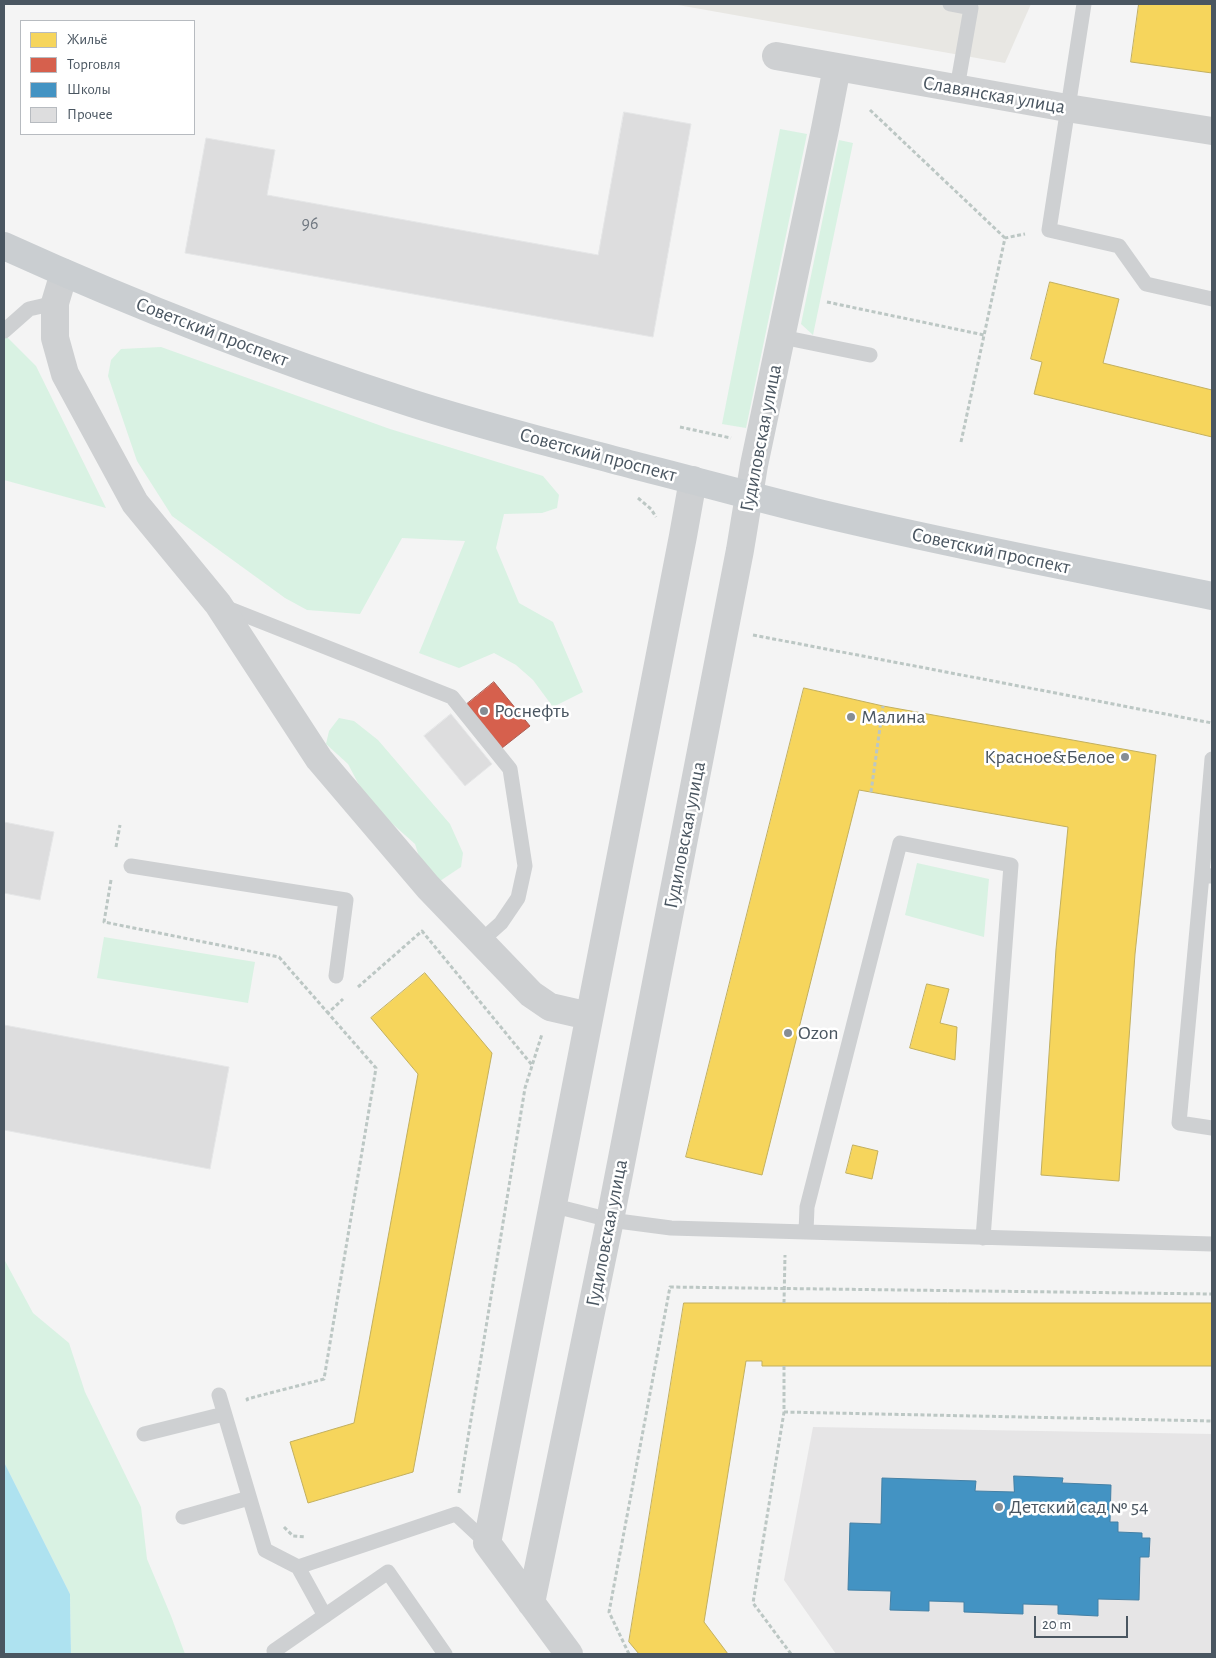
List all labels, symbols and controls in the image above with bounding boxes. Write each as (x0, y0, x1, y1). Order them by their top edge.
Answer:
legend (20, 20, 195, 135)
text: Жильё (67, 32, 107, 47)
text: Торговля (67, 57, 121, 72)
street label: Славянская улица (921, 71, 1067, 119)
text: Школы (67, 82, 111, 97)
text: Прочее (67, 107, 113, 122)
house number: 96 (302, 213, 318, 235)
street label: Советский проспект (132, 292, 292, 372)
street label: Гудиловская улица (735, 362, 787, 514)
street label: Советский проспект (517, 423, 679, 487)
street label: Советский проспект (910, 522, 1072, 580)
place label: Роснефть (494, 699, 569, 723)
marker: Роснефть (478, 705, 490, 717)
place label: Малина (861, 705, 926, 729)
marker: Малина (845, 711, 857, 723)
place label: Красное&Белое (984, 745, 1115, 769)
marker: Красное&Белое (1119, 751, 1131, 763)
street label: Гудиловская улица (659, 759, 711, 911)
place label: Ozon (798, 1021, 839, 1045)
marker: Ozon (782, 1027, 794, 1039)
street label: Гудиловская улица (581, 1157, 633, 1309)
place label: Детский сад № 54 (1009, 1495, 1149, 1519)
marker: Детский сад № 54 (993, 1501, 1005, 1513)
scale bar (1036, 1606, 1130, 1638)
text: 20 m (1042, 1617, 1071, 1632)

